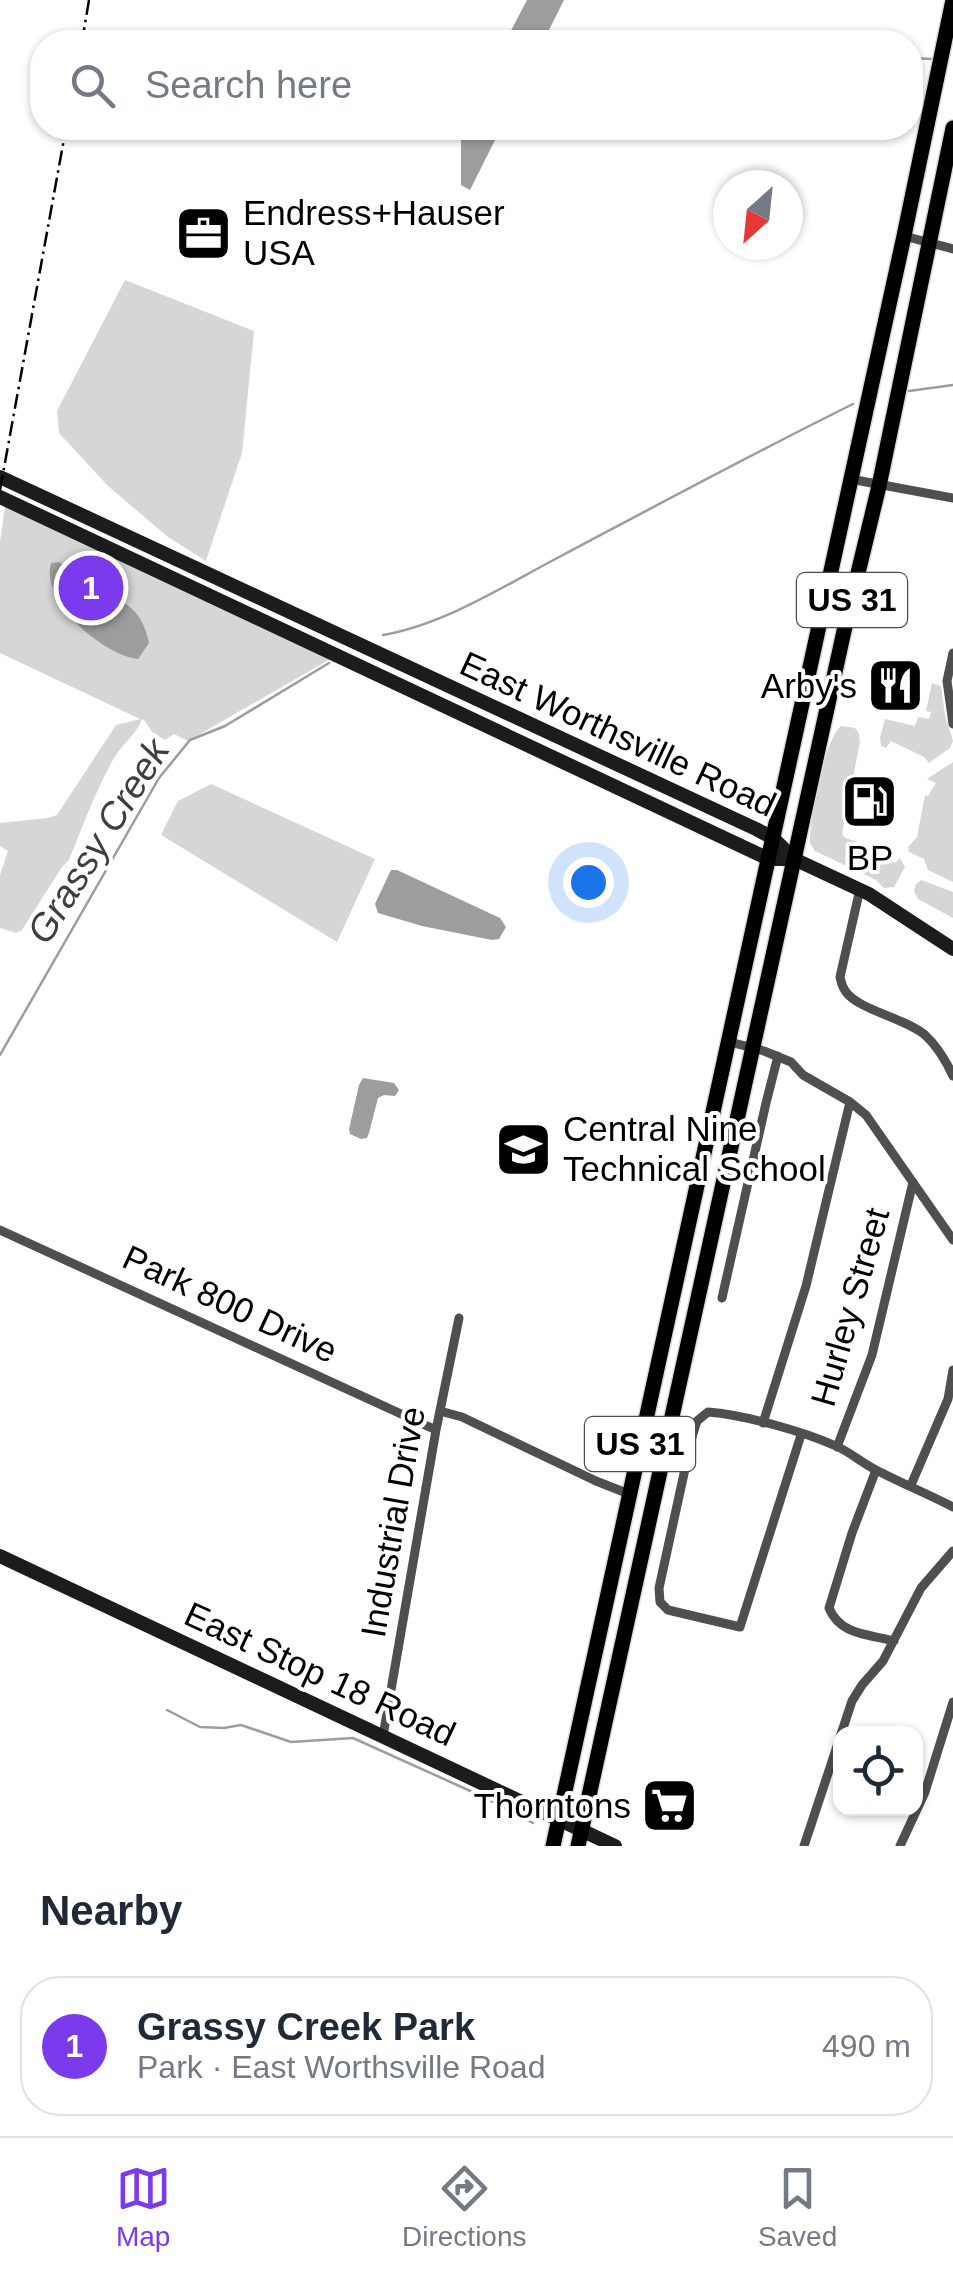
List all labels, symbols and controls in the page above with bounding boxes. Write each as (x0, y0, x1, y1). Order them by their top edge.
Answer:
search box (30, 30, 923, 140)
icon: search (65, 58, 120, 113)
text: Search here (145, 64, 352, 106)
north arrow (713, 170, 803, 260)
place label: Endress+Hauser USA (243, 193, 505, 272)
office icon: Endress+Hauser USA (174, 203, 234, 263)
pin: 1 (58, 550, 124, 626)
road number: US 31 (797, 573, 907, 627)
street label: East Worthsville Road (454, 643, 782, 824)
restaurant icon: Arby's (866, 656, 926, 716)
place label: Arby's (761, 666, 857, 705)
water label: Grassy Creek (19, 730, 178, 951)
fuel station icon: BP (840, 772, 900, 832)
place label: BP (847, 838, 893, 877)
your location (563, 857, 614, 908)
place label: Central Nine Technical School (563, 1109, 826, 1188)
school or university icon: Central Nine Technical School (494, 1119, 554, 1179)
street label: Hurley Street (803, 1203, 896, 1410)
street label: Park 800 Drive (117, 1237, 343, 1370)
street label: Industrial Drive (353, 1404, 432, 1640)
road number: US 31 (585, 1417, 695, 1471)
street label: East Stop 18 Road (179, 1594, 462, 1753)
map controls (833, 1726, 923, 1816)
button: locate (833, 1726, 923, 1816)
supermarket icon: Thorntons (640, 1776, 700, 1836)
place label: Thorntons (473, 1786, 631, 1825)
text: Nearby (40, 1887, 182, 1934)
text: Grassy Creek Park (137, 2006, 475, 2048)
text: 1 (66, 2028, 83, 2064)
text: 490 m (822, 2028, 911, 2064)
text: Park · East Worthsville Road (137, 2049, 545, 2085)
tab: Map (116, 2161, 171, 2253)
tab: Directions (402, 2161, 527, 2253)
tab: Saved (758, 2161, 837, 2253)

